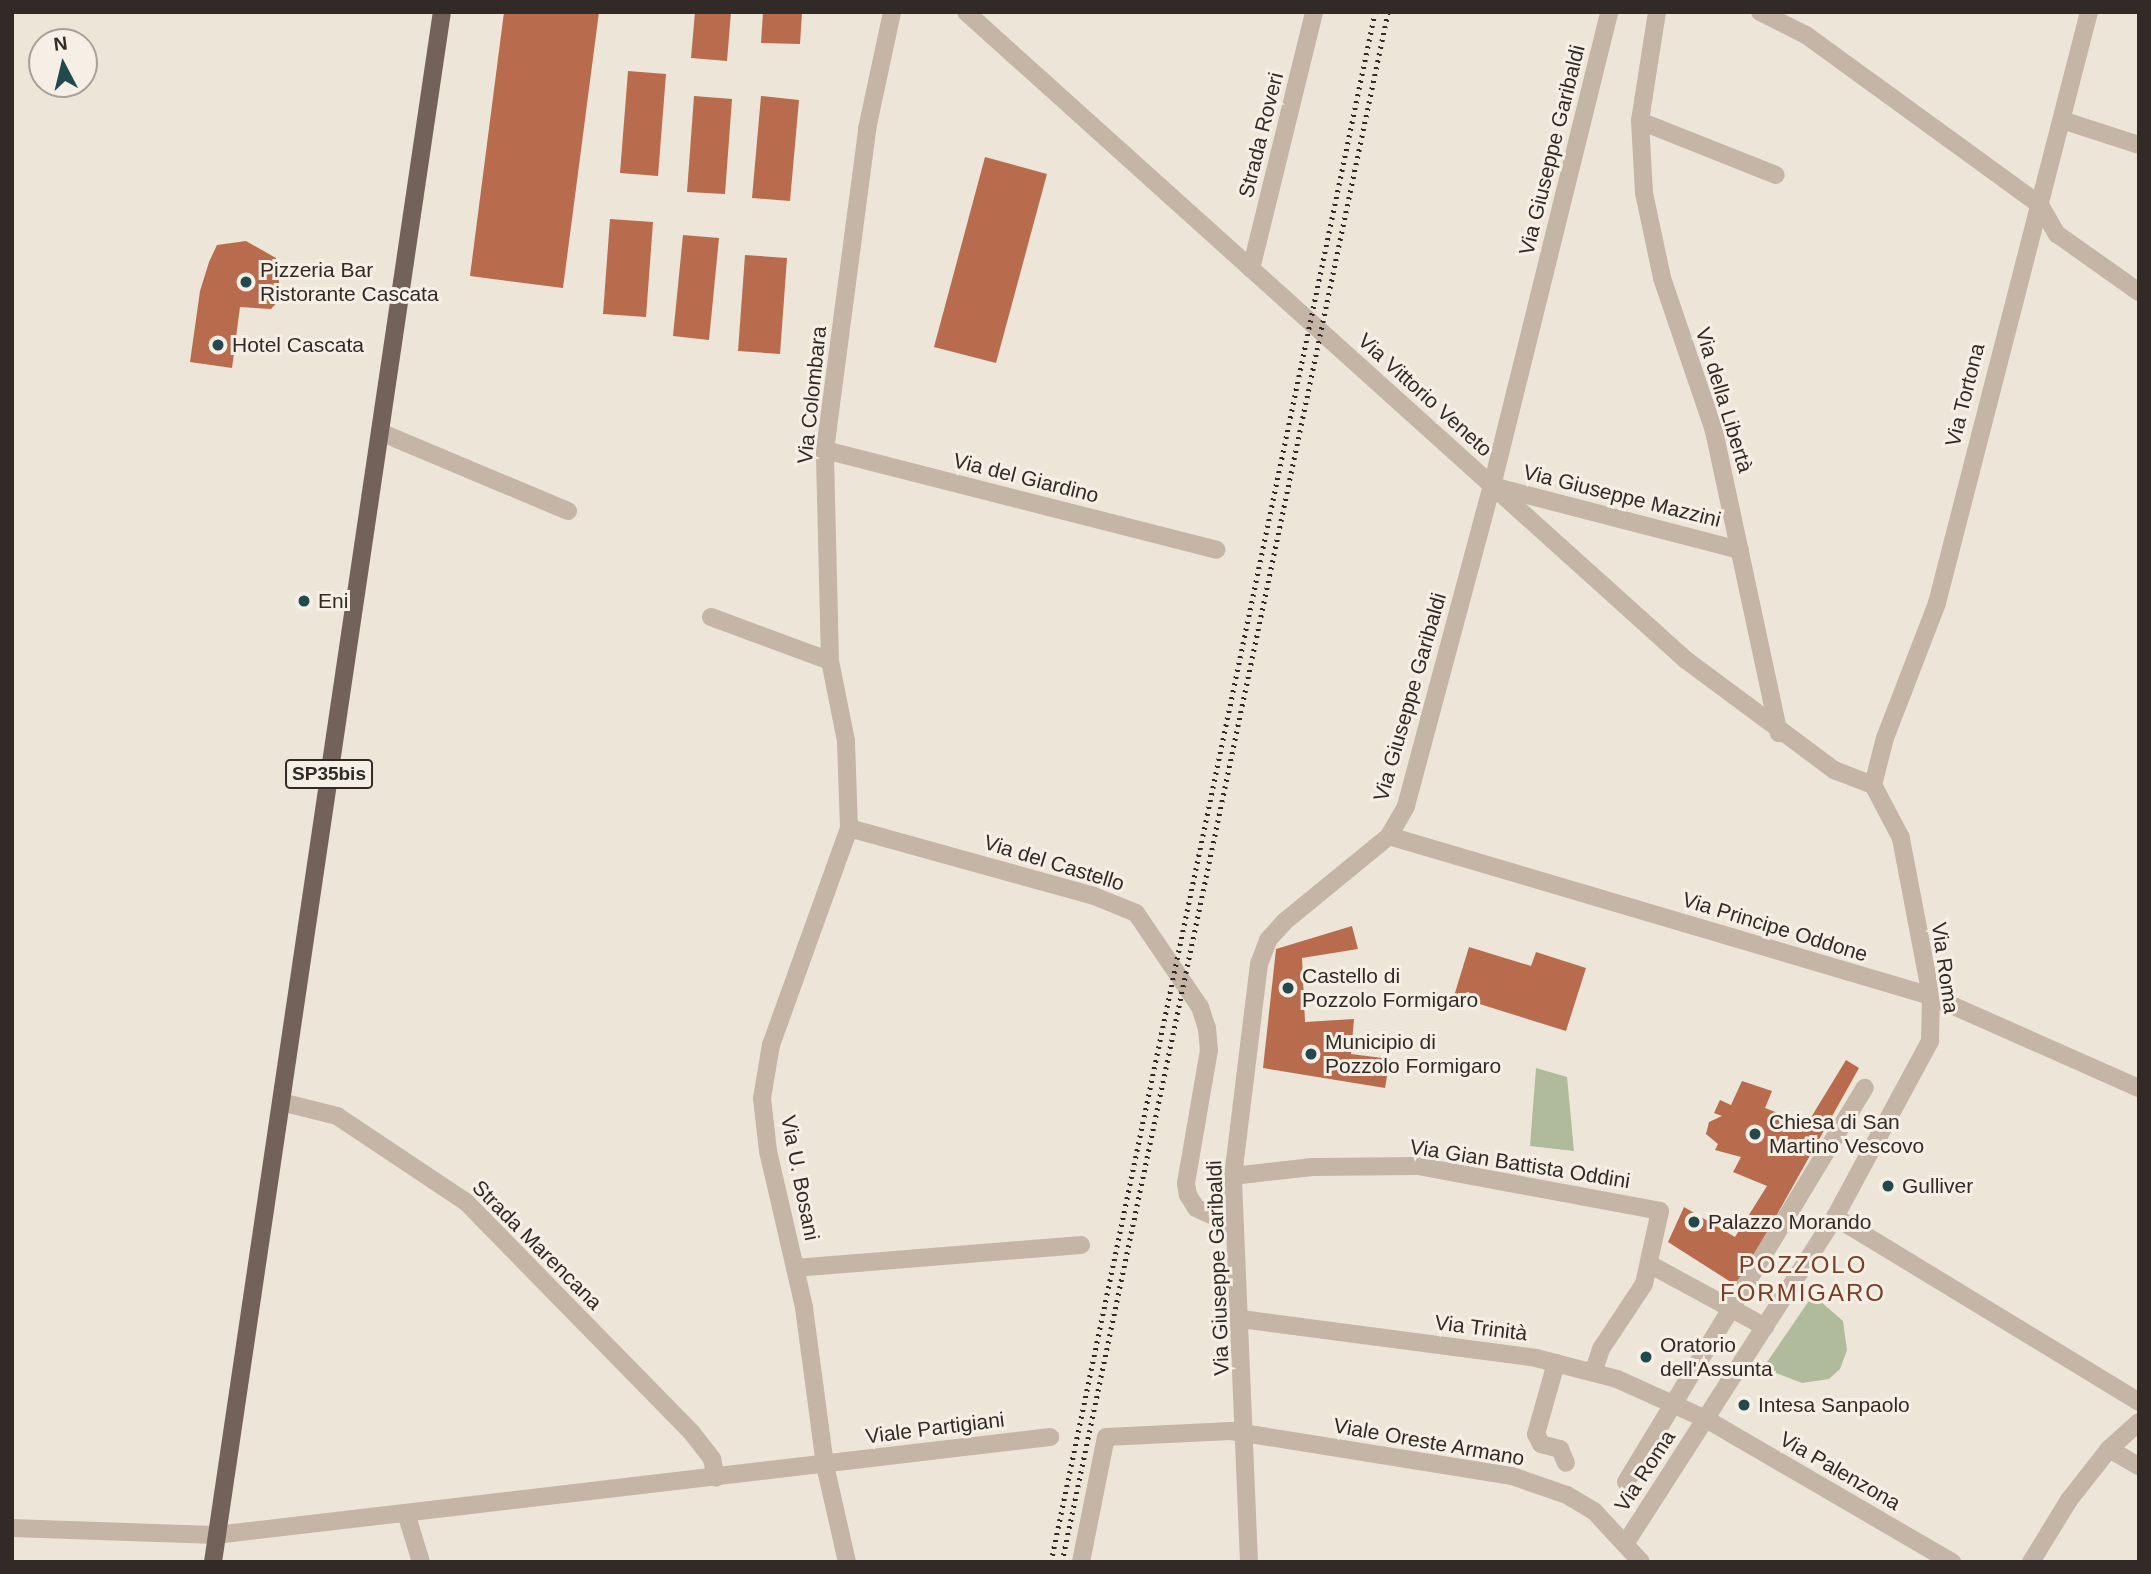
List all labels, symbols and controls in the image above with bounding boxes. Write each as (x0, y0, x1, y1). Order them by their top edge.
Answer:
north arrow (28, 28, 98, 98)
text: N (53, 32, 69, 55)
street label: Via Giuseppe Garibaldi (1514, 42, 1590, 258)
street label: Strada Roveri (1233, 70, 1289, 200)
place label: Pizzeria Bar Ristorante Cascata (260, 257, 439, 307)
marker: Pizzeria Bar Ristorante Cascata (238, 274, 254, 290)
street label: Via della Libertà (1690, 324, 1758, 476)
street label: Via Colombara (792, 325, 832, 465)
street label: Via Vittorio Veneto (1353, 328, 1497, 462)
place label: Hotel Cascata (232, 332, 364, 358)
marker: Hotel Cascata (210, 337, 226, 353)
street label: Via Tortona (1940, 341, 1990, 449)
street label: Via del Giardino (951, 448, 1101, 508)
street label: Via Giuseppe Mazzini (1521, 459, 1723, 533)
place label: Eni (318, 588, 348, 614)
street label: Via Giuseppe Garibaldi (1368, 590, 1452, 804)
marker: Eni (296, 593, 312, 609)
road number: SP35bis (284, 758, 374, 790)
street label: Via del Castello (981, 830, 1127, 896)
street label: Via Principe Oddone (1679, 887, 1871, 967)
street label: Via Roma (1926, 921, 1964, 1015)
place label: Castello di Pozzolo Formigaro (1302, 963, 1478, 1013)
marker: Castello di Pozzolo Formigaro (1280, 980, 1296, 996)
place label: Municipio di Pozzolo Formigaro (1325, 1029, 1501, 1079)
marker: Municipio di Pozzolo Formigaro (1303, 1046, 1319, 1062)
place label: Chiesa di San Martino Vescovo (1769, 1109, 1924, 1159)
street label: Via U. Bosani (776, 1113, 824, 1243)
marker: Chiesa di San Martino Vescovo (1747, 1126, 1763, 1142)
street label: Via Gian Battista Oddini (1408, 1134, 1632, 1194)
street label: Via Giuseppe Garibaldi (1202, 1160, 1234, 1376)
place label: Gulliver (1902, 1173, 1973, 1199)
street label: Strada Marencana (467, 1175, 607, 1315)
marker: Gulliver (1880, 1178, 1896, 1194)
place label: Palazzo Morando (1708, 1209, 1871, 1235)
marker: Palazzo Morando (1686, 1214, 1702, 1230)
district label: POZZOLO FORMIGARO (1721, 1251, 1885, 1307)
street label: Via Trinità (1433, 1310, 1529, 1346)
place label: Oratorio dell'Assunta (1660, 1332, 1773, 1382)
marker: Oratorio dell'Assunta (1638, 1349, 1654, 1365)
place label: Intesa Sanpaolo (1758, 1392, 1910, 1418)
marker: Intesa Sanpaolo (1736, 1397, 1752, 1413)
street label: Viale Partigiani (864, 1407, 1006, 1449)
street label: Viale Oreste Armano (1331, 1413, 1527, 1471)
street label: Via Roma (1609, 1426, 1681, 1516)
street label: Via Palenzona (1775, 1426, 1905, 1516)

